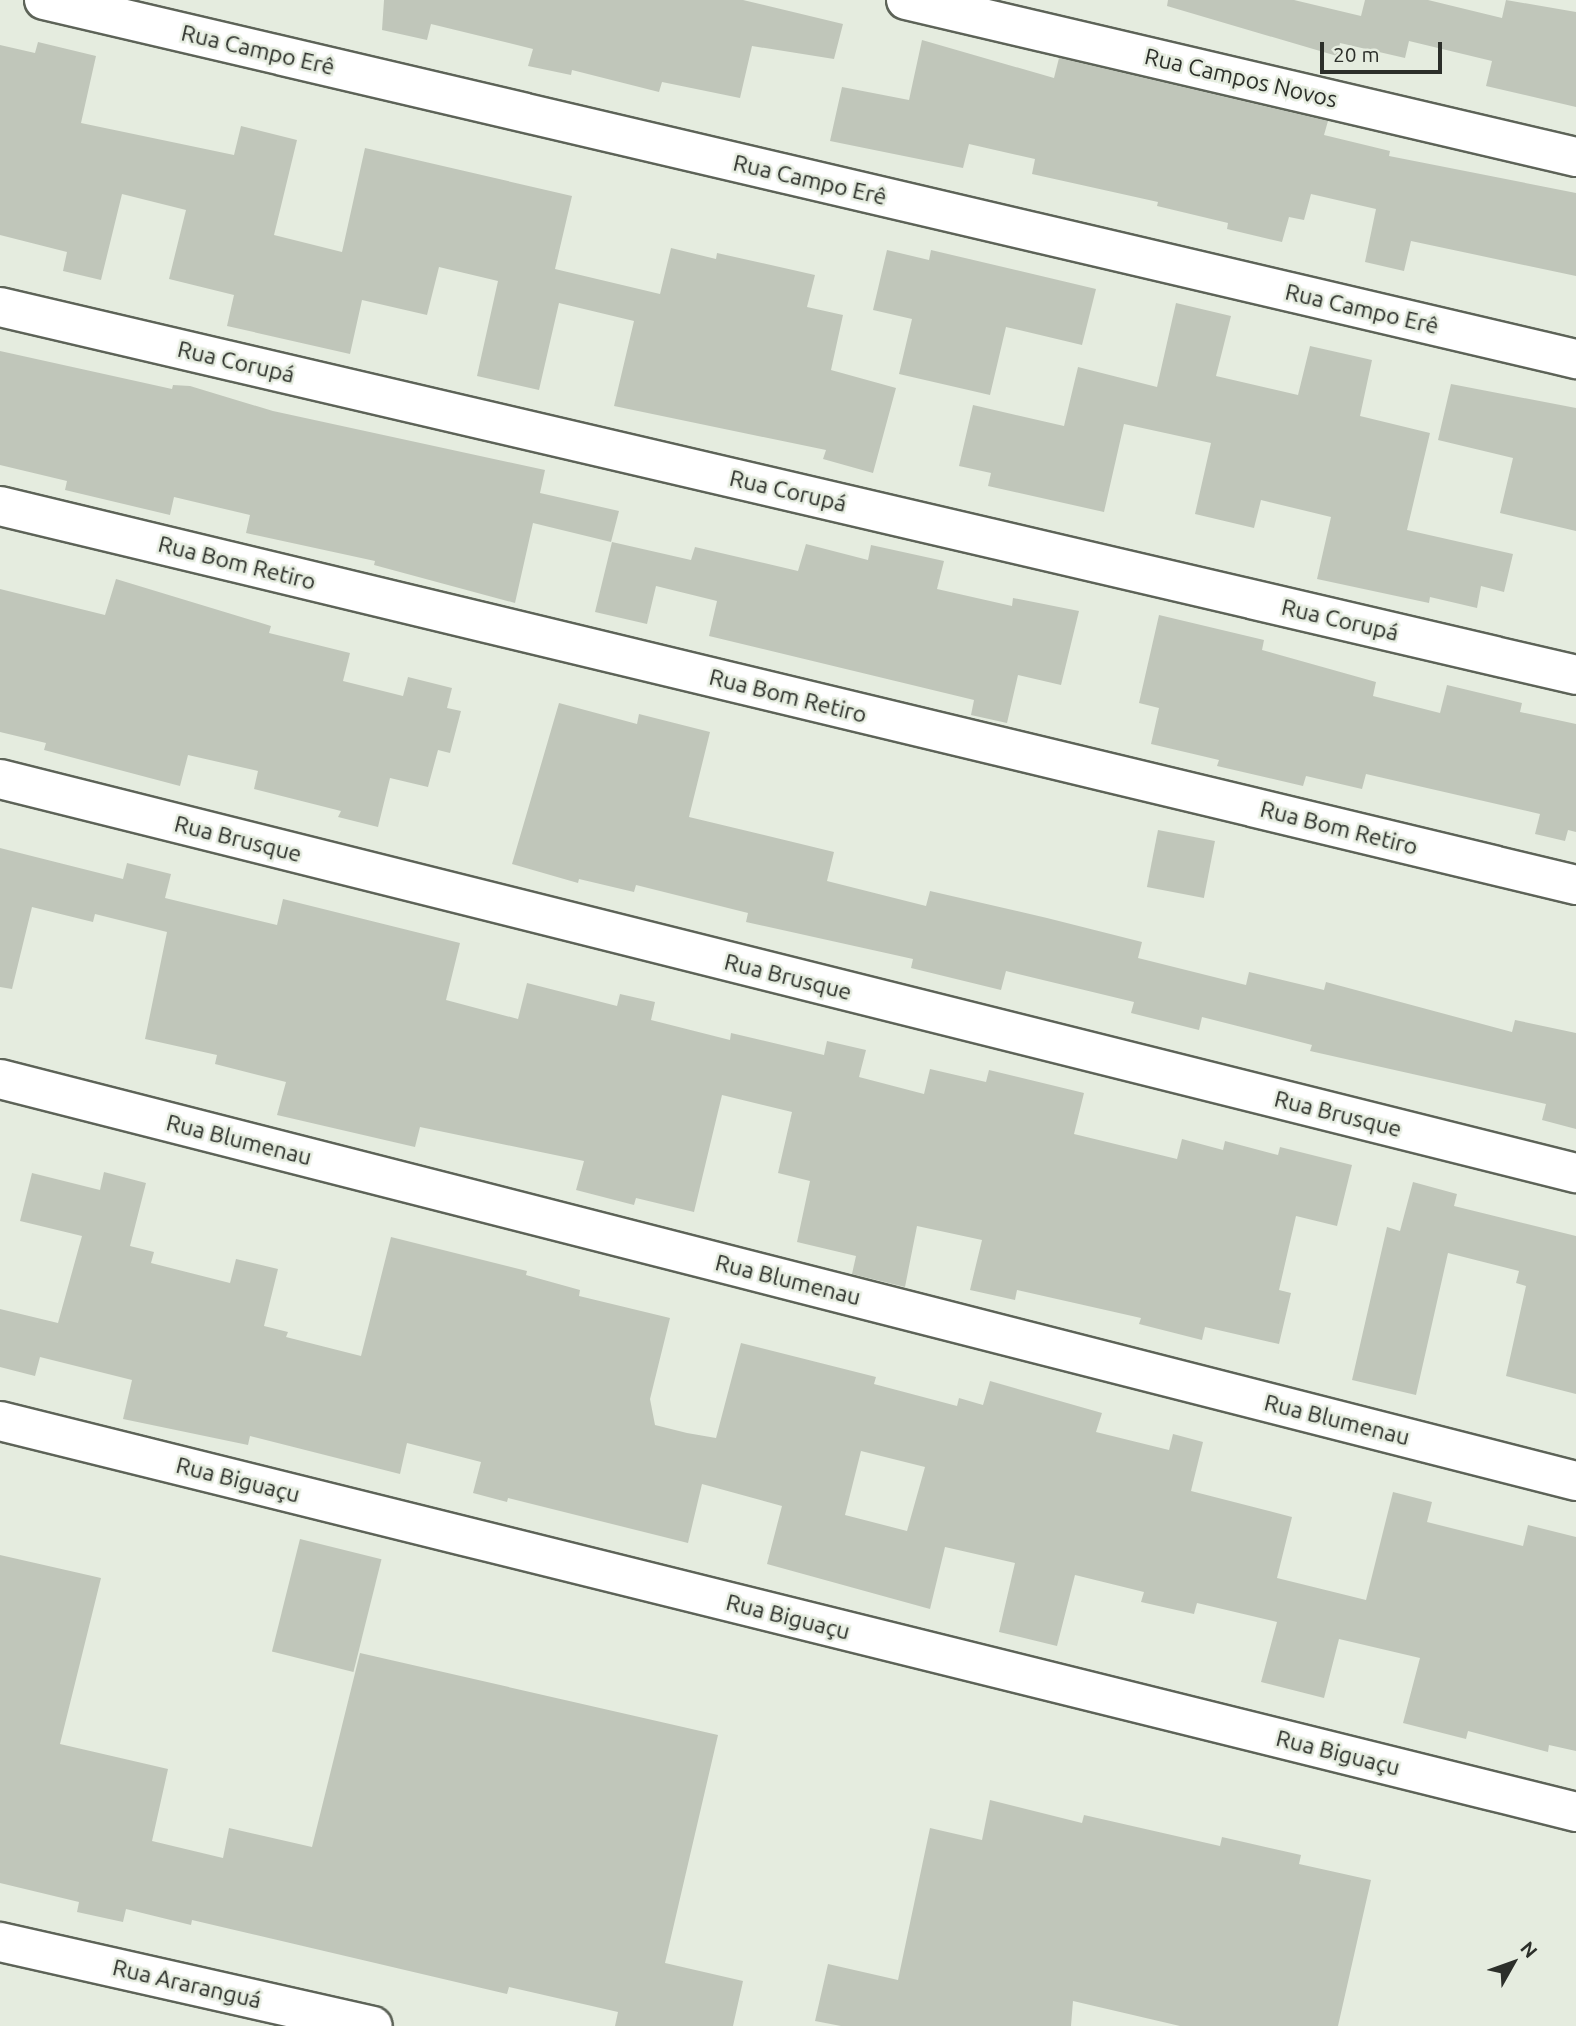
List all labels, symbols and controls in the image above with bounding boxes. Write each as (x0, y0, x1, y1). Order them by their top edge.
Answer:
street label: Rua Campo Erê (178, 19, 338, 81)
scale bar (1324, 28, 1446, 72)
street label: Rua Campos Novos (1142, 42, 1340, 114)
text: 20 m (1333, 42, 1380, 66)
street label: Rua Campo Erê (730, 149, 890, 211)
street label: Rua Campo Erê (1282, 278, 1442, 340)
street label: Rua Corupá (175, 335, 297, 389)
street label: Rua Corupá (727, 464, 849, 518)
street label: Rua Bom Retiro (155, 530, 319, 596)
street label: Rua Corupá (1279, 593, 1401, 647)
street label: Rua Bom Retiro (706, 663, 870, 729)
street label: Rua Bom Retiro (1257, 795, 1421, 861)
street label: Rua Brusque (171, 810, 305, 868)
street label: Rua Brusque (721, 948, 855, 1006)
street label: Rua Brusque (1271, 1085, 1405, 1143)
street label: Rua Blumenau (163, 1109, 315, 1171)
street label: Rua Blumenau (712, 1249, 864, 1311)
street label: Rua Blumenau (1261, 1389, 1413, 1451)
street label: Rua Biguaçu (173, 1451, 303, 1509)
street label: Rua Biguaçu (723, 1588, 853, 1646)
street label: Rua Biguaçu (1273, 1724, 1403, 1782)
north arrow (1478, 1928, 1548, 1998)
text: N (1516, 1937, 1542, 1962)
street label: Rua Araranguá (110, 1953, 264, 2015)

